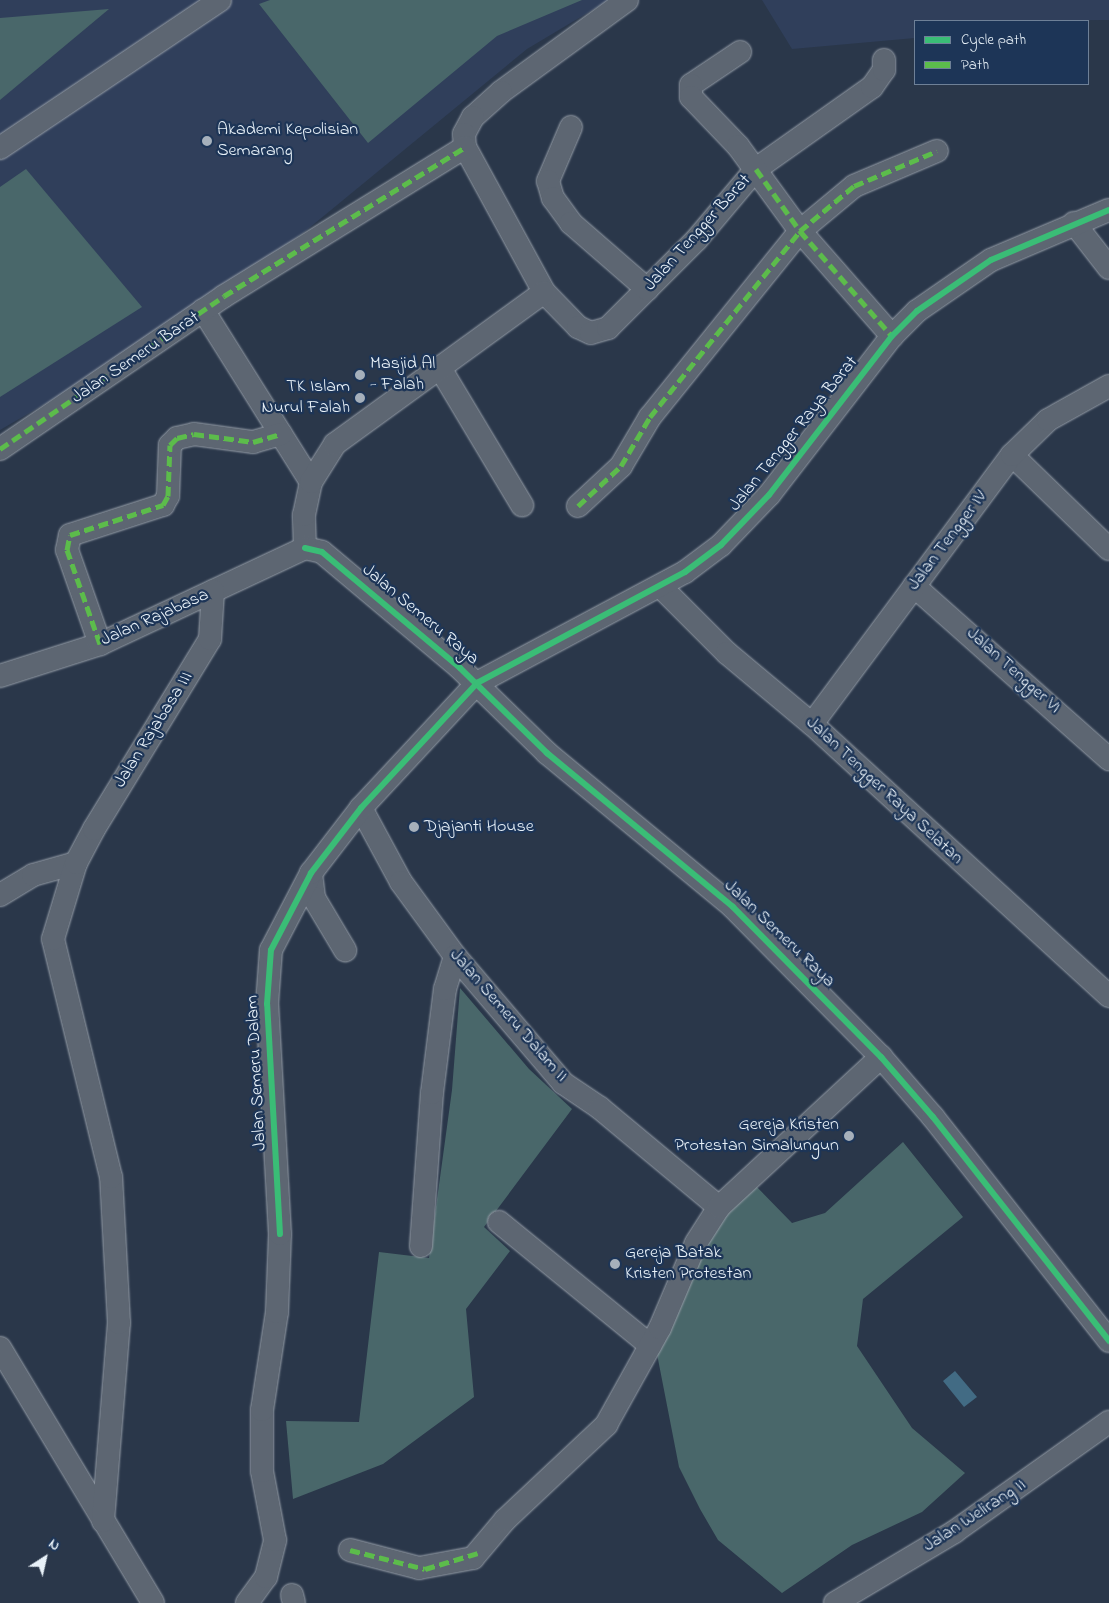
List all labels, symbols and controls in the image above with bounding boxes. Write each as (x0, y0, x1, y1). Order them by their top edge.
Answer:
legend (914, 20, 1089, 85)
text: Cycle path (961, 29, 1026, 51)
text: Path (961, 54, 989, 76)
place label: Akademi Kepolisian Semarang (217, 120, 358, 162)
marker: Akademi Kepolisian Semarang (201, 135, 213, 147)
street label: Jalan Tengger Barat (640, 170, 756, 296)
street label: Jalan Semeru Barat (68, 307, 204, 409)
street label: Jalan Tengger Raya Barat (725, 352, 863, 516)
place label: Masjid Al - Falah (370, 354, 435, 396)
marker: Masjid Al - Falah (354, 369, 366, 381)
place label: TK Islam Nurul Falah (262, 377, 350, 419)
marker: TK Islam Nurul Falah (354, 392, 366, 404)
street label: Jalan Tengger IV (904, 487, 992, 595)
street label: Jalan Semeru Raya (357, 560, 483, 670)
street label: Jalan Rajabasa (98, 585, 212, 651)
street label: Jalan Tengger VI (962, 623, 1064, 719)
street label: Jalan Rajabasa III (110, 668, 198, 792)
street label: Jalan Tengger Raya Selatan (801, 712, 967, 870)
place label: Djajanti House (424, 816, 534, 838)
marker: Djajanti House (408, 821, 420, 833)
street label: Jalan Semeru Raya (719, 876, 839, 992)
street label: Jalan Semeru Dalam II (444, 945, 572, 1087)
street label: Jalan Semeru Dalam (242, 994, 272, 1152)
place label: Gereja Kristen Protestan Simalungun (674, 1115, 839, 1158)
marker: Gereja Kristen Protestan Simalungun (843, 1130, 855, 1142)
place label: Gereja Batak Kristen Protestan (625, 1243, 751, 1286)
marker: Gereja Batak Kristen Protestan (609, 1258, 621, 1270)
street label: Jalan Welirang II (920, 1475, 1030, 1557)
north arrow (20, 1533, 70, 1583)
text: N (44, 1534, 64, 1557)

